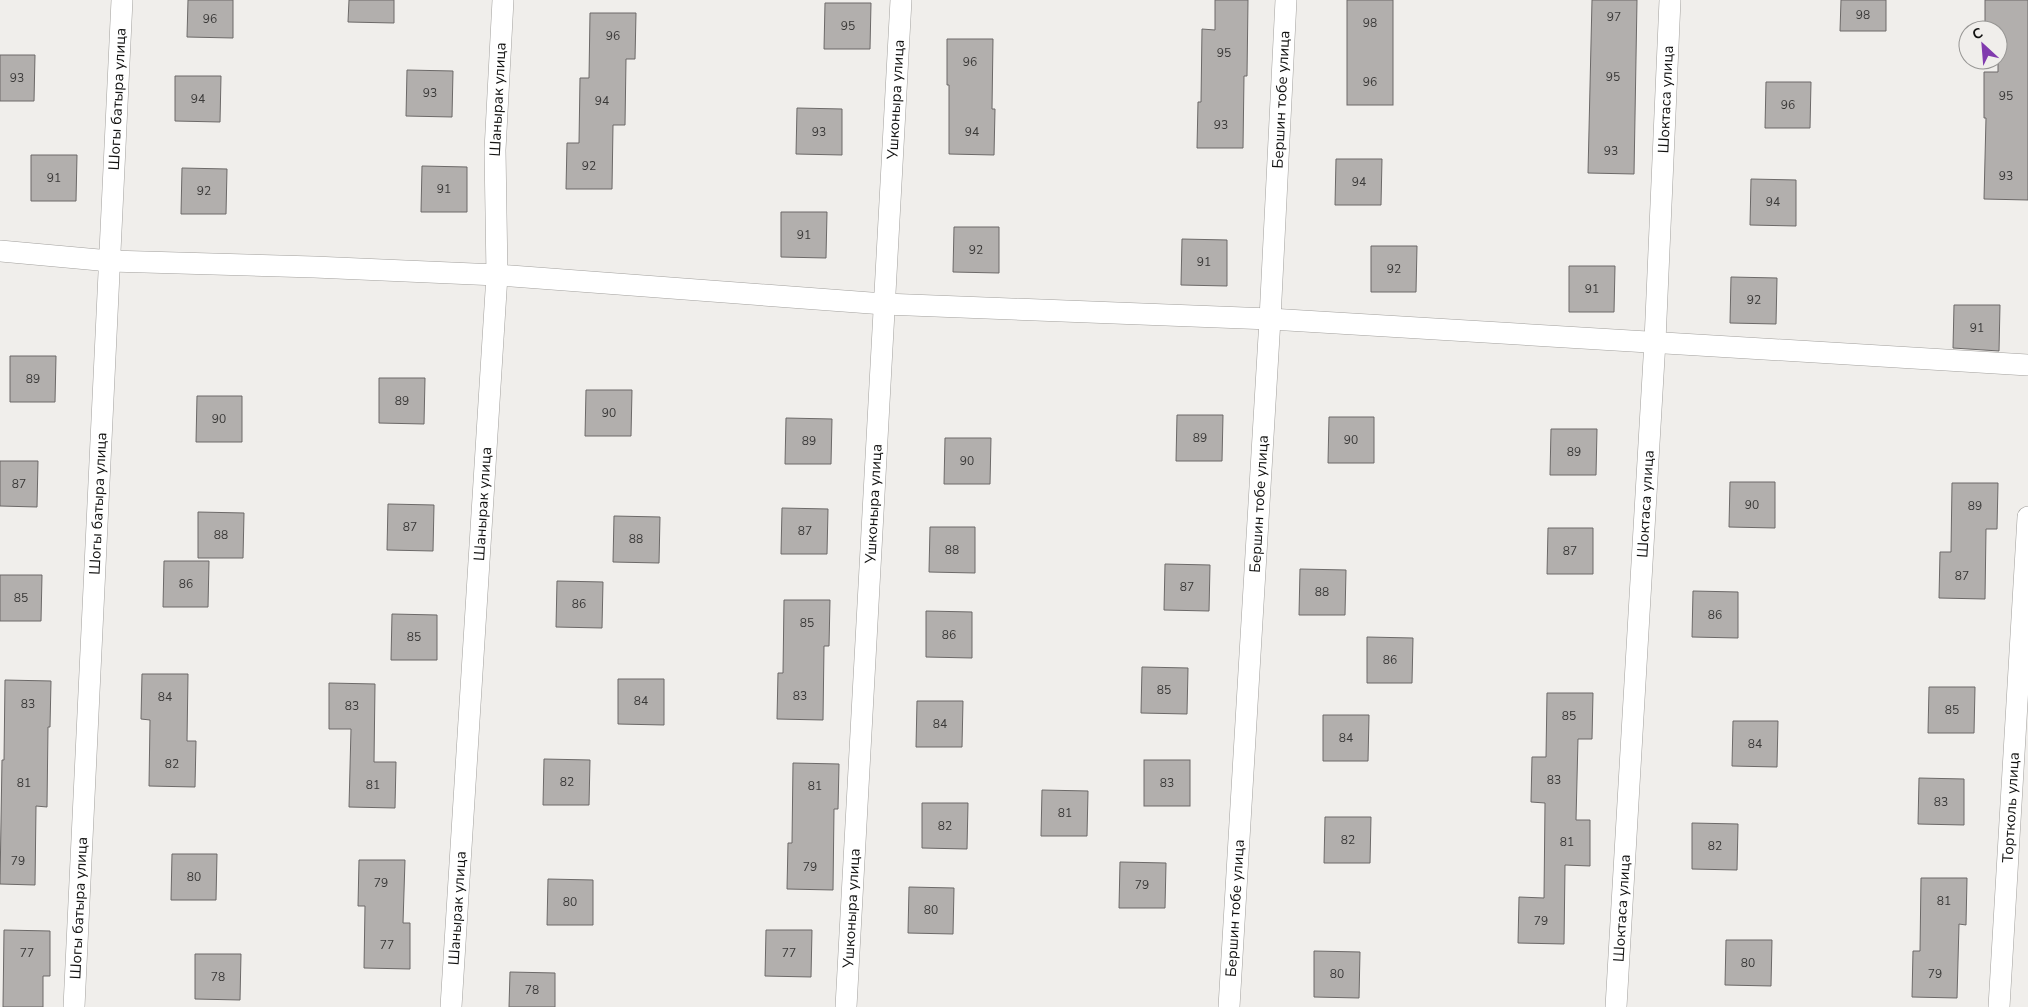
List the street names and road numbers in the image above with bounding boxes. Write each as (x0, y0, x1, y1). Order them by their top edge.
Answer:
street label: Шогы батыра улица (104, 27, 131, 171)
street label: Бершин тобе улица (1268, 30, 1294, 169)
street label: Ушконыра улица (882, 39, 909, 161)
street label: Шанырак улица (485, 42, 511, 157)
street label: Шоктаса улица (1653, 45, 1678, 154)
street label: Шогы батыра улица (85, 432, 111, 575)
street label: Бершин тобе улица (1245, 434, 1273, 573)
street label: Ушконыра улица (860, 443, 887, 565)
street label: Шанырак улица (469, 446, 496, 562)
street label: Шоктаса улица (1632, 449, 1659, 558)
street label: Тортколь улица (1998, 752, 2024, 863)
street label: Шогы батыра улица (65, 836, 92, 980)
street label: Бершин тобе улица (1221, 839, 1249, 978)
street label: Ушконыра улица (838, 848, 865, 970)
street label: Шанырак улица (444, 851, 471, 966)
street label: Шоктаса улица (1609, 854, 1635, 963)

